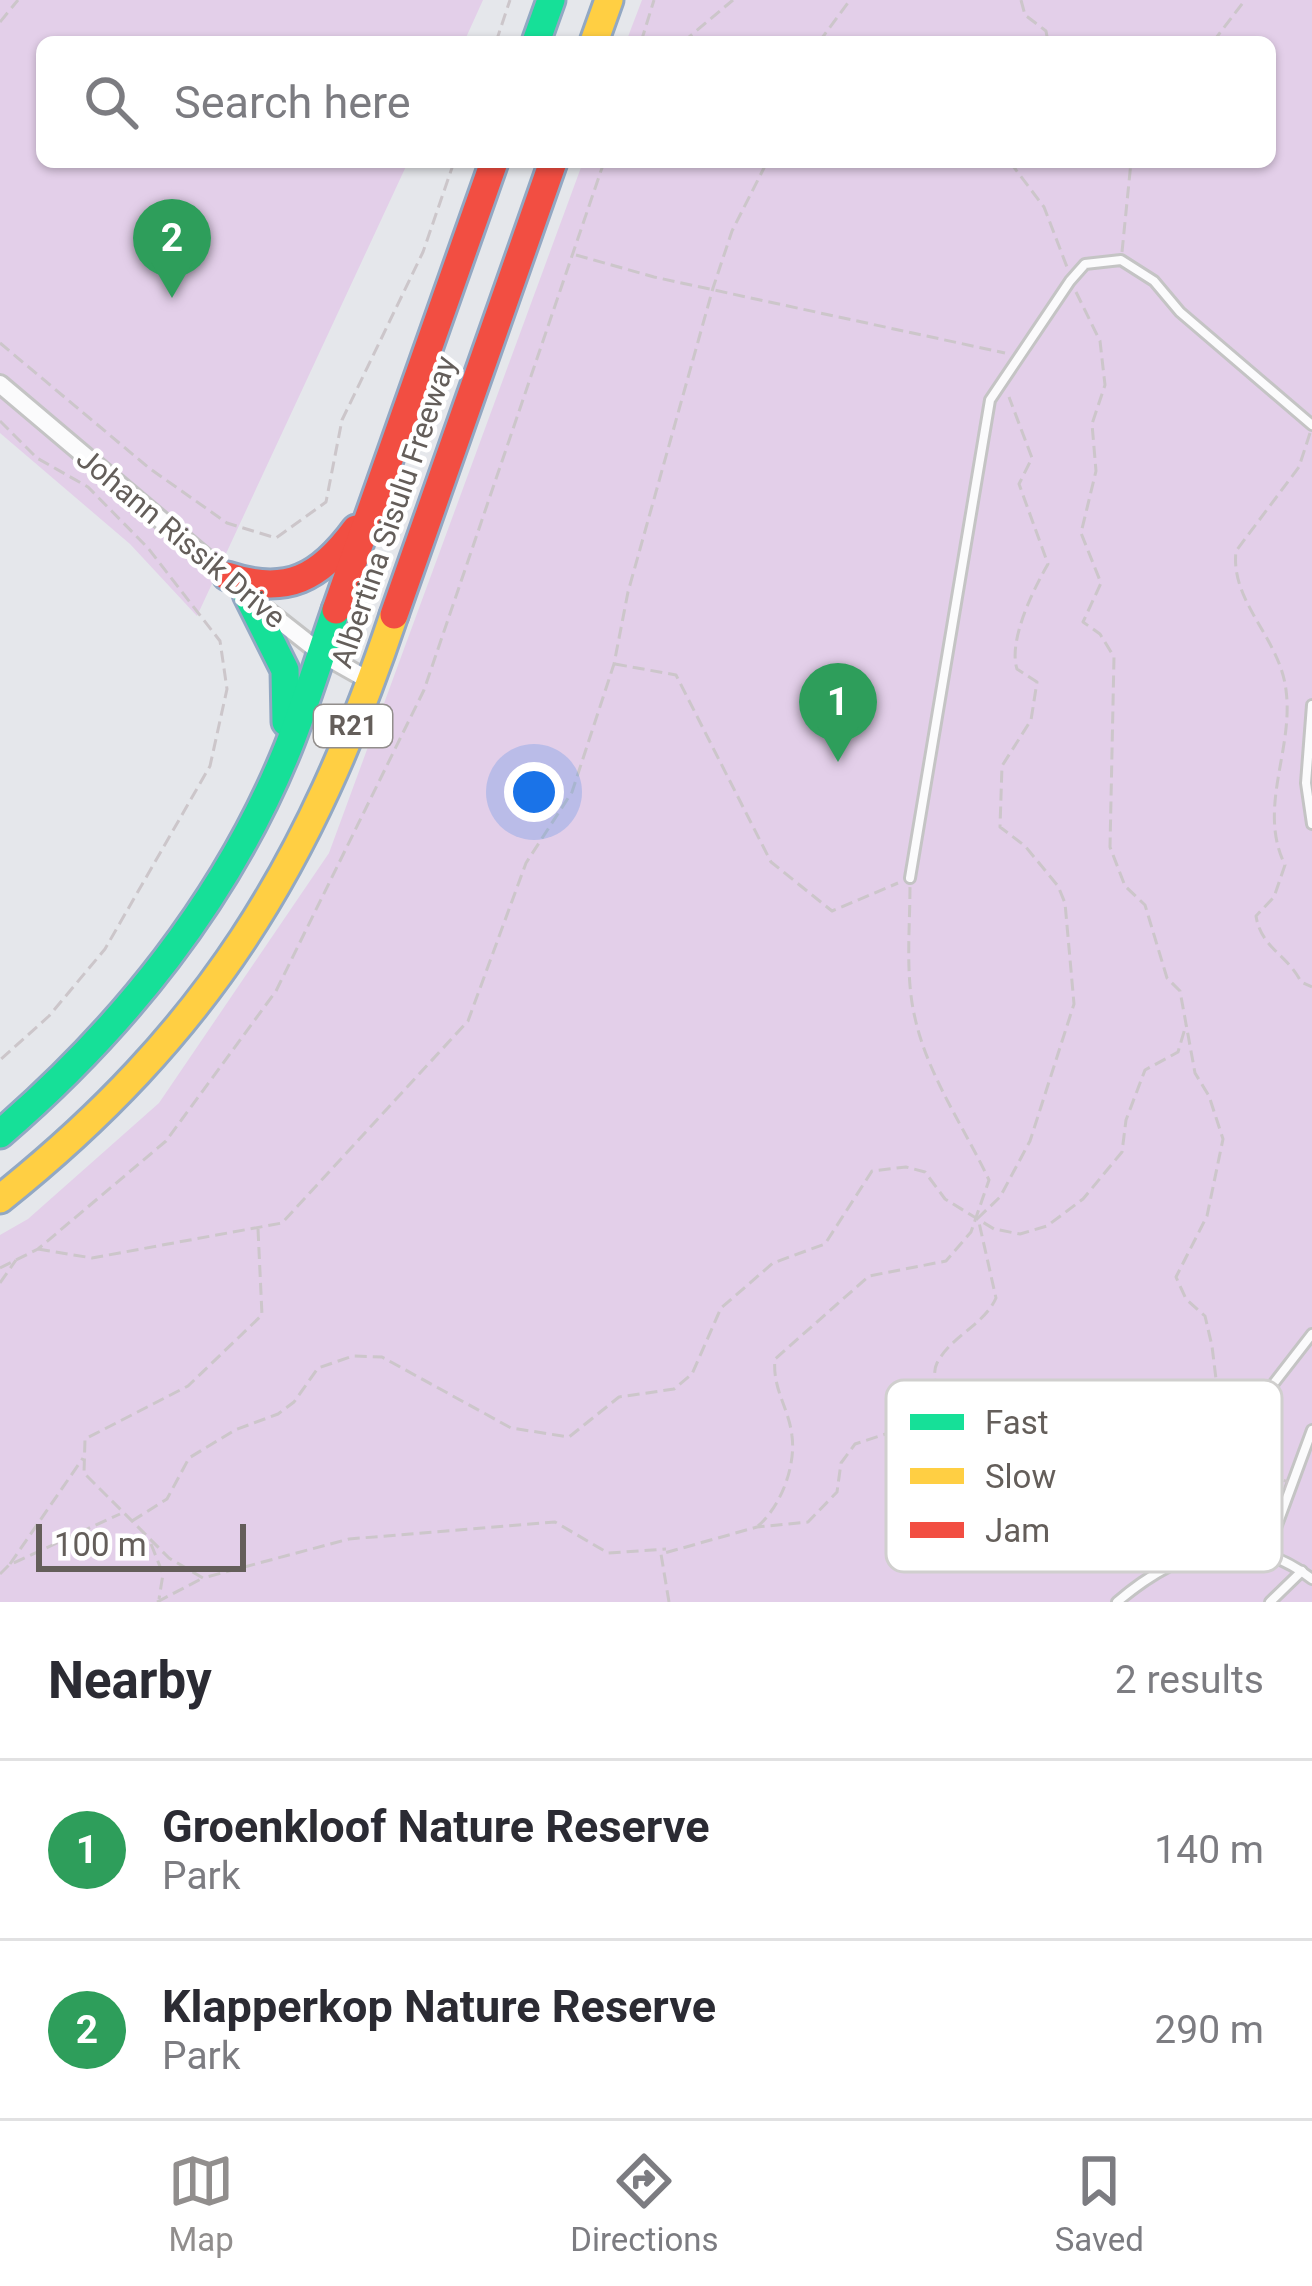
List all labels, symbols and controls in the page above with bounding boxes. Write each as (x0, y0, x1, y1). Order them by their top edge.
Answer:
search box (36, 36, 1276, 168)
icon: search (78, 69, 144, 135)
text: Search here (174, 76, 411, 129)
pin: 2 (133, 199, 211, 298)
street label: Albertina Sisulu Freeway (324, 351, 463, 672)
street label: Johann Rissik Drive (70, 440, 293, 635)
pin: 1 (799, 663, 877, 762)
road number: R21 (314, 705, 392, 747)
your location (504, 762, 564, 822)
legend (886, 1380, 1282, 1572)
text: Fast (985, 1403, 1048, 1442)
text: Slow (985, 1457, 1056, 1496)
text: Jam (985, 1511, 1050, 1550)
scale bar (36, 1518, 246, 1571)
text: 100 m (54, 1525, 147, 1564)
text: Nearby (48, 1651, 212, 1710)
text: 2 results (1115, 1657, 1264, 1703)
text: Groenkloof Nature Reserve (162, 1800, 709, 1853)
text: 1 (76, 1827, 98, 1873)
text: 140 m (1154, 1827, 1264, 1873)
text: Park (162, 1853, 241, 1899)
text: Klapperkop Nature Reserve (162, 1980, 716, 2033)
text: 2 (76, 2007, 98, 2053)
text: 290 m (1154, 2007, 1264, 2053)
text: Park (162, 2033, 241, 2079)
tab: Map (168, 2148, 234, 2259)
tab: Directions (570, 2148, 719, 2259)
tab: Saved (1055, 2148, 1144, 2259)

